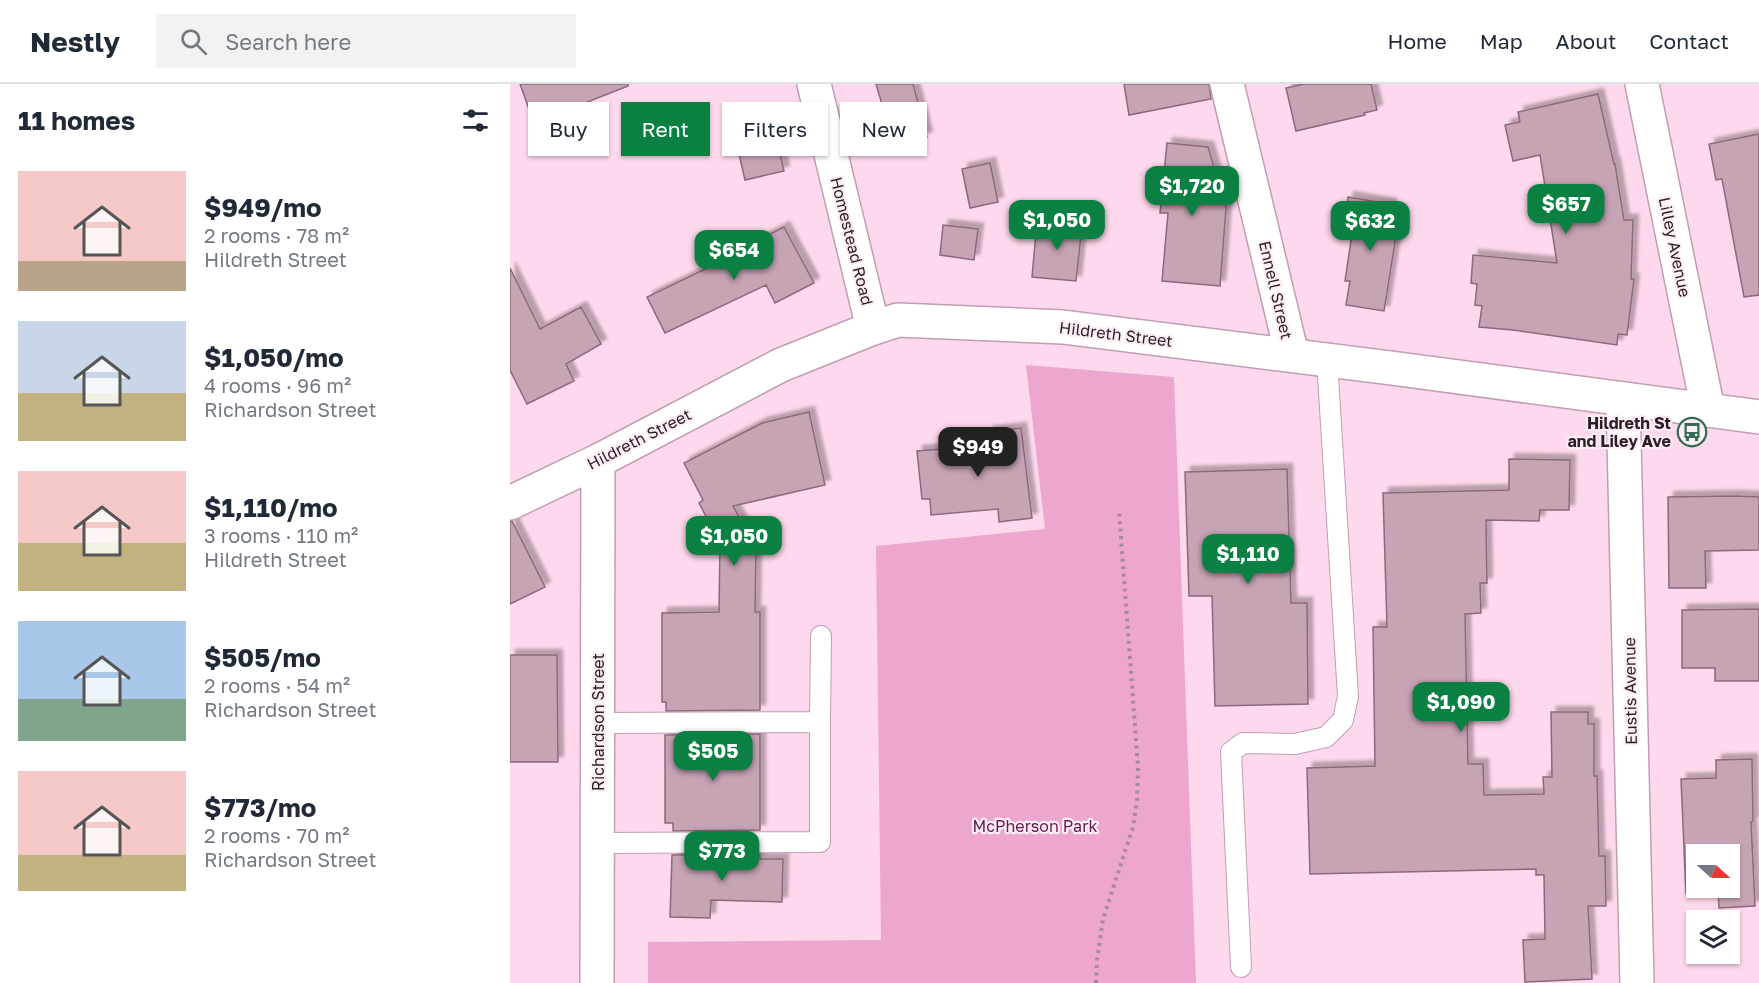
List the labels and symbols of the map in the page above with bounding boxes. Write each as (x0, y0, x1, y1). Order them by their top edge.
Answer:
pin: $1,720 (1143, 166, 1241, 217)
street label: Homestead Road (826, 175, 878, 307)
pin: $657 (1530, 184, 1602, 235)
street label: Lilley Avenue (1655, 195, 1695, 299)
pin: $1,050 (1008, 200, 1106, 251)
pin: $632 (1334, 201, 1406, 252)
pin: $654 (698, 230, 770, 281)
street label: Ennell Street (1255, 239, 1297, 341)
street label: Hildreth Street (1058, 317, 1174, 351)
street label: Hildreth Street (584, 404, 694, 474)
place label: Hildreth St and Liley Ave (1567, 413, 1671, 451)
bus stop icon: Hildreth St and Liley Ave (1676, 416, 1708, 448)
pin: $949 (942, 427, 1014, 478)
pin: $1,050 (685, 516, 783, 567)
pin: $1,110 (1199, 534, 1297, 585)
street label: Eustis Avenue (1619, 637, 1641, 745)
street label: Richardson Street (588, 653, 608, 791)
pin: $1,090 (1412, 682, 1510, 733)
pin: $505 (677, 731, 749, 782)
park label: McPherson Park (973, 816, 1097, 836)
pin: $773 (686, 831, 758, 882)
north arrow (1686, 844, 1740, 898)

